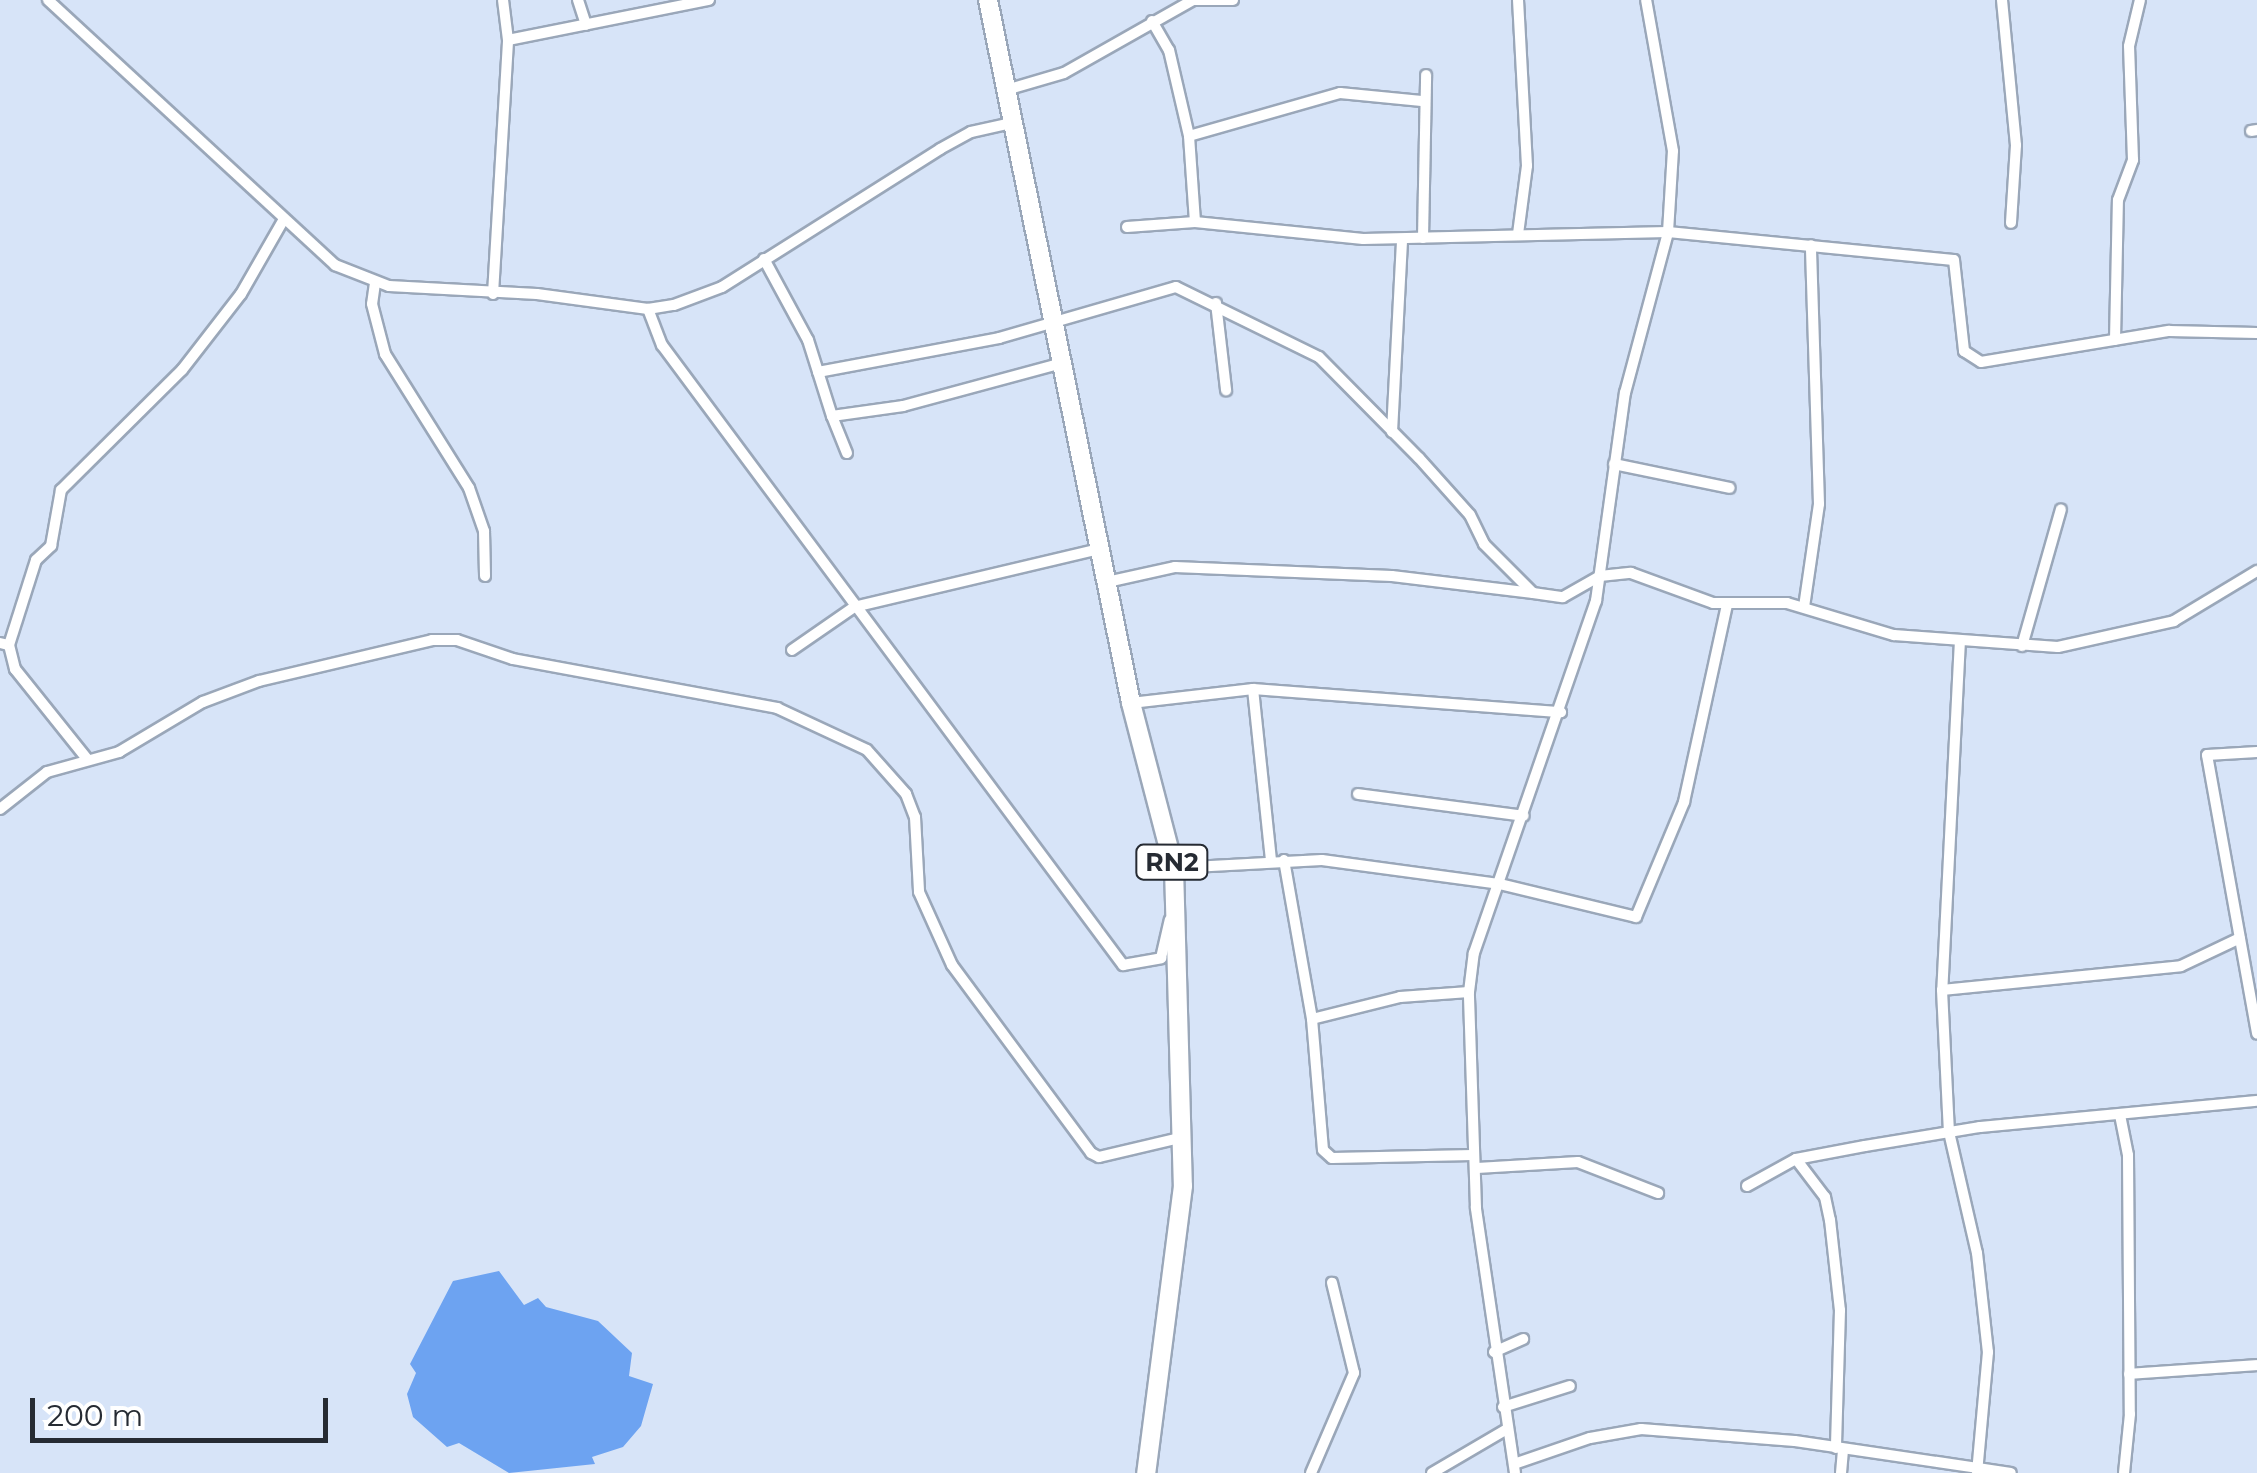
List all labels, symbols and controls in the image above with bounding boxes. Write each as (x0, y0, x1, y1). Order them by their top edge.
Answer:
road number: RN2 (1134, 842, 1210, 882)
scale bar (35, 1378, 332, 1440)
text: 200 m (47, 1397, 143, 1434)

